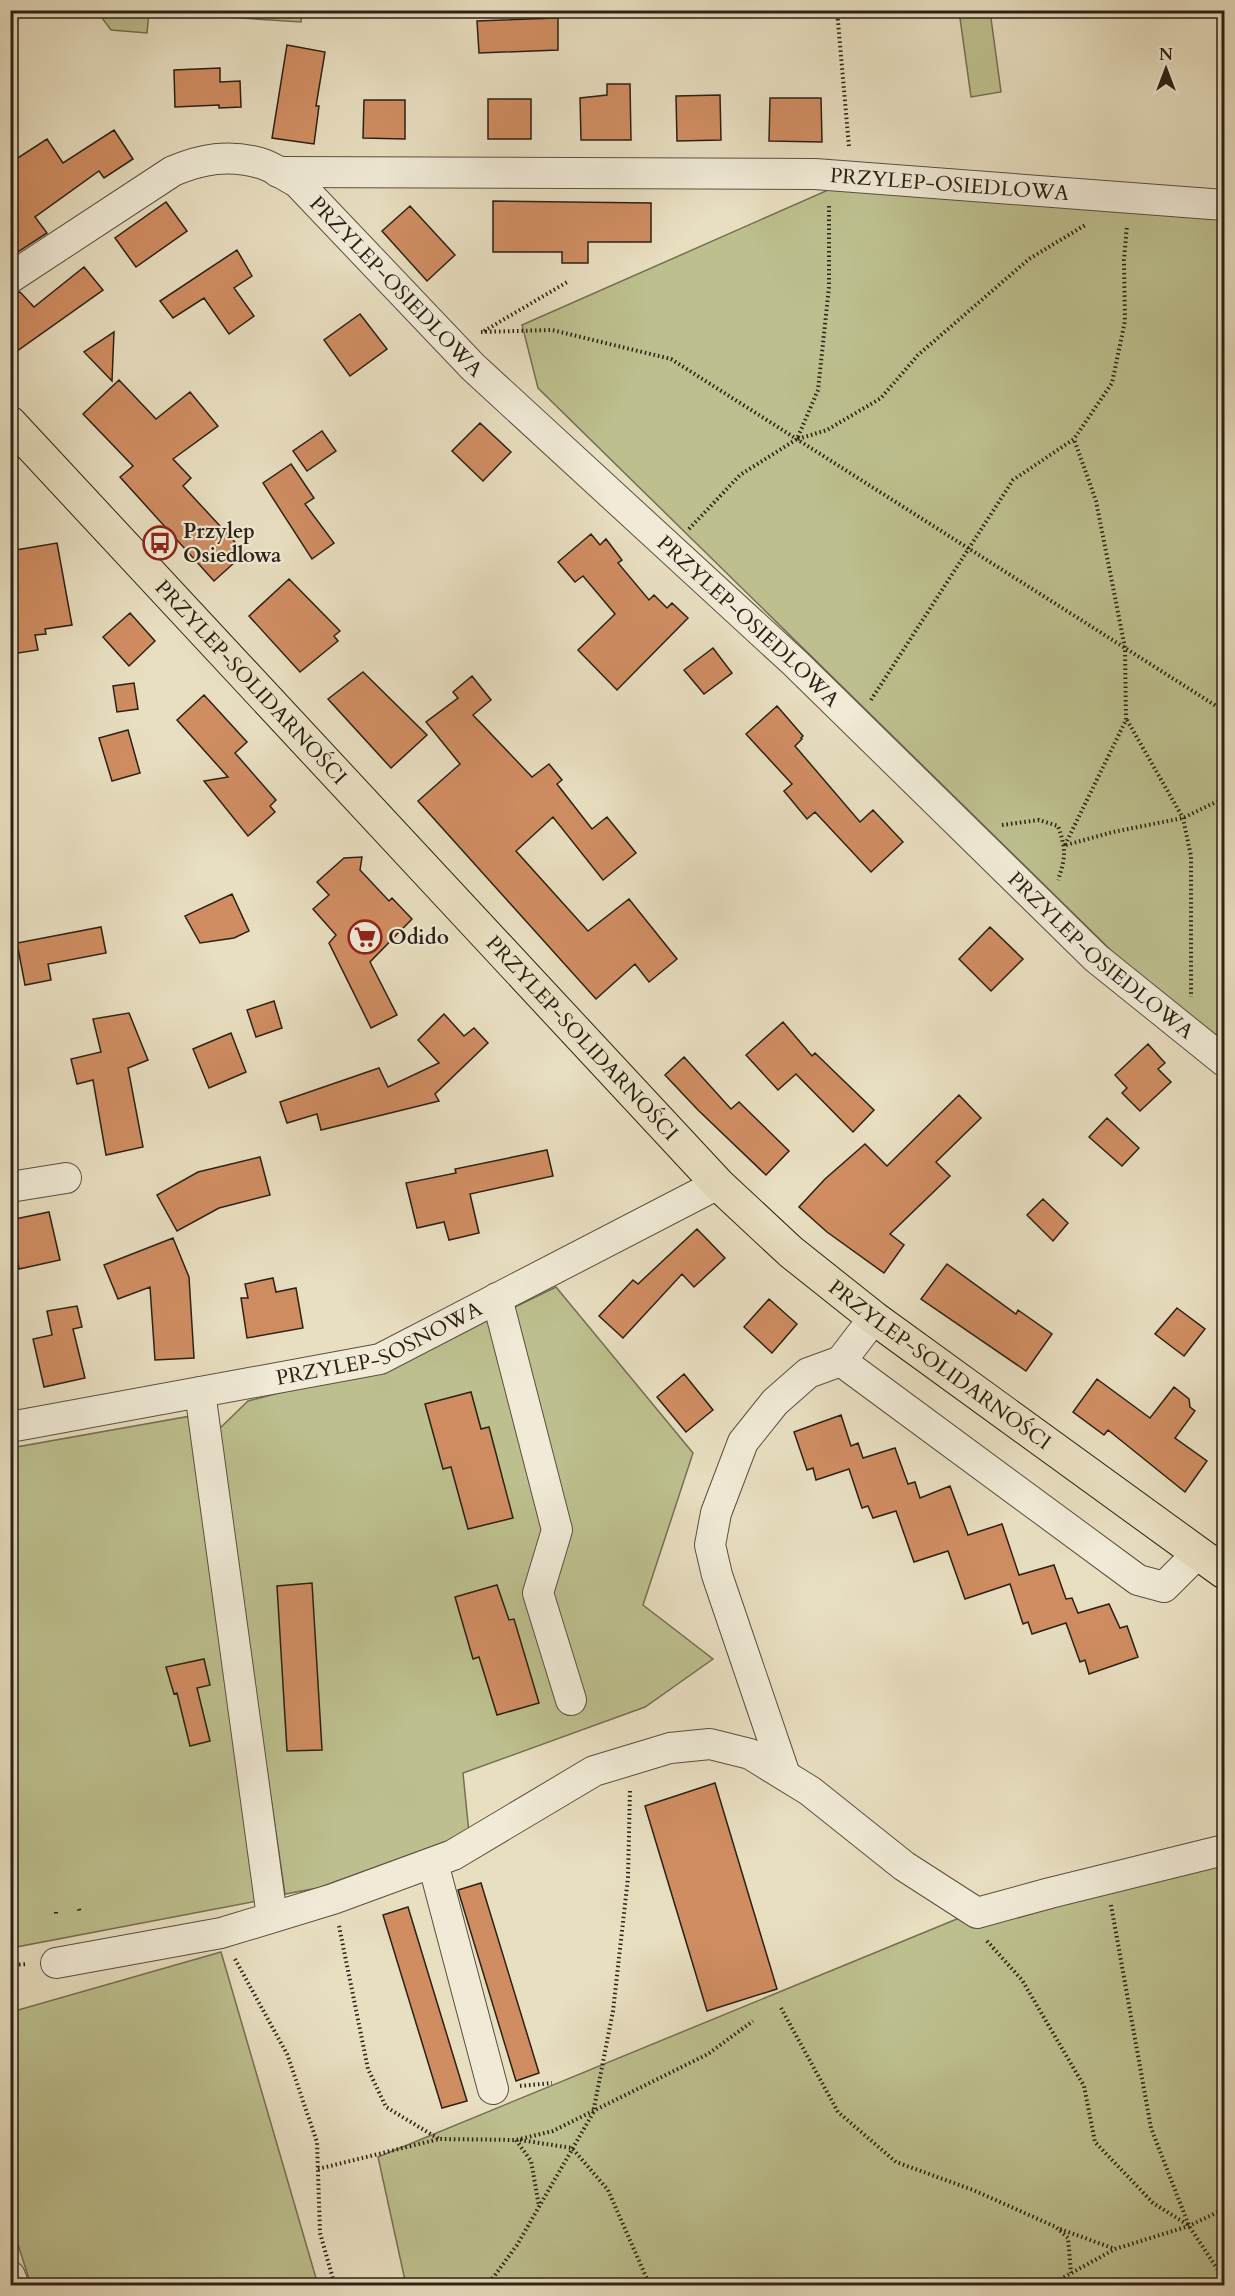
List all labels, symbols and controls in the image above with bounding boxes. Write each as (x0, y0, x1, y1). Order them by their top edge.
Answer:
north arrow (1136, 39, 1196, 99)
text: N (1159, 44, 1173, 66)
street label: PRZYLEP-OSIEDLOWA (829, 161, 1070, 208)
street label: PRZYLEP-OSIEDLOWA (303, 189, 489, 384)
place label: Przylep Osiedlowa (183, 517, 282, 570)
bus stop icon: Przylep Osiedlowa (142, 525, 178, 561)
street label: PRZYLEP-OSIEDLOWA (651, 529, 846, 714)
street label: PRZYLEP-SOLIDARNOŚCI (149, 573, 354, 791)
street label: PRZYLEP-OSIEDLOWA (1002, 865, 1200, 1046)
supermarket icon: Odido (347, 919, 383, 955)
place label: Odido (388, 923, 449, 952)
street label: PRZYLEP-SOLIDARNOŚCI (480, 929, 685, 1147)
street label: PRZYLEP-SOLIDARNOŚCI (822, 1273, 1057, 1457)
street label: PRZYLEP-SOSNOWA (274, 1294, 487, 1392)

